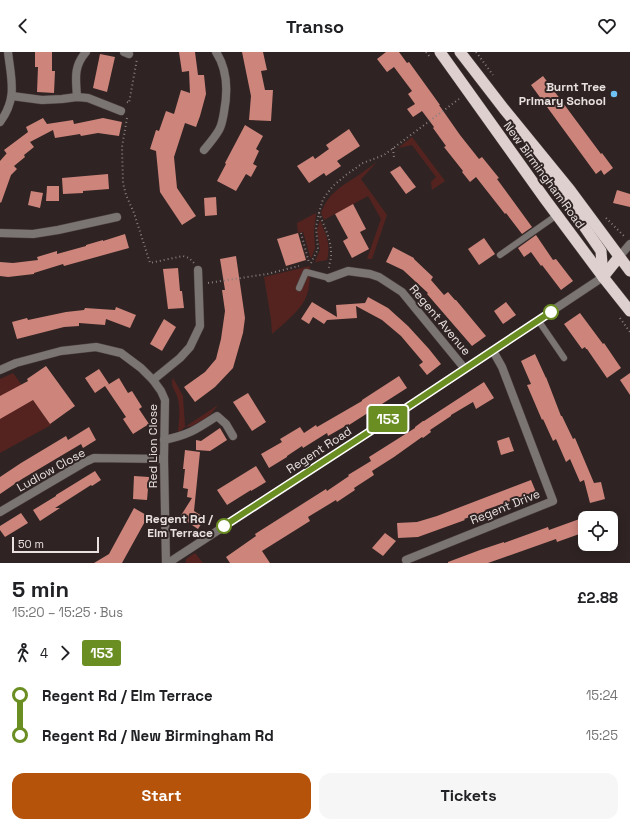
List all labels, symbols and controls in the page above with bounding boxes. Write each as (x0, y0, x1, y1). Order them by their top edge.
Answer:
icon: back (12, 15, 34, 37)
text: Transo (286, 15, 344, 38)
icon: heart (596, 15, 618, 37)
place label: Burnt Tree Primary School (519, 79, 606, 109)
marker: Burnt Tree Primary School (609, 89, 619, 99)
street label: New Birmingham Road (500, 118, 588, 232)
street label: Regent Avenue (406, 281, 474, 359)
unlabelled marker (543, 304, 559, 320)
street label: Red Lion Close (145, 404, 161, 488)
line badge: 153 (365, 406, 411, 432)
text: 153 (376, 410, 400, 428)
street label: Regent Road (283, 423, 355, 477)
street label: Ludlow Close (14, 445, 88, 495)
street label: Regent Drive (468, 486, 542, 528)
place label: Regent Rd / Elm Terrace (145, 511, 213, 541)
map controls (578, 511, 618, 551)
button: locate (578, 511, 618, 551)
marker: Regent Rd / Elm Terrace (216, 518, 232, 534)
scale bar (12, 535, 99, 554)
text: 50 m (18, 537, 44, 551)
text: 5 min (12, 575, 69, 603)
text: £2.88 (577, 588, 618, 607)
text: 15:20 – 15:25 · Bus (12, 604, 123, 621)
icon: walk (12, 642, 34, 664)
icon: forward (54, 642, 76, 664)
text: 153 (90, 644, 113, 662)
text: 4 (40, 645, 48, 662)
text: Regent Rd / Elm Terrace (42, 686, 213, 705)
text: 15:24 (586, 687, 618, 704)
text: Regent Rd / New Birmingham Rd (42, 726, 274, 745)
text: 15:25 (586, 727, 618, 744)
button: Start (12, 773, 311, 819)
button: Tickets (319, 773, 618, 819)

